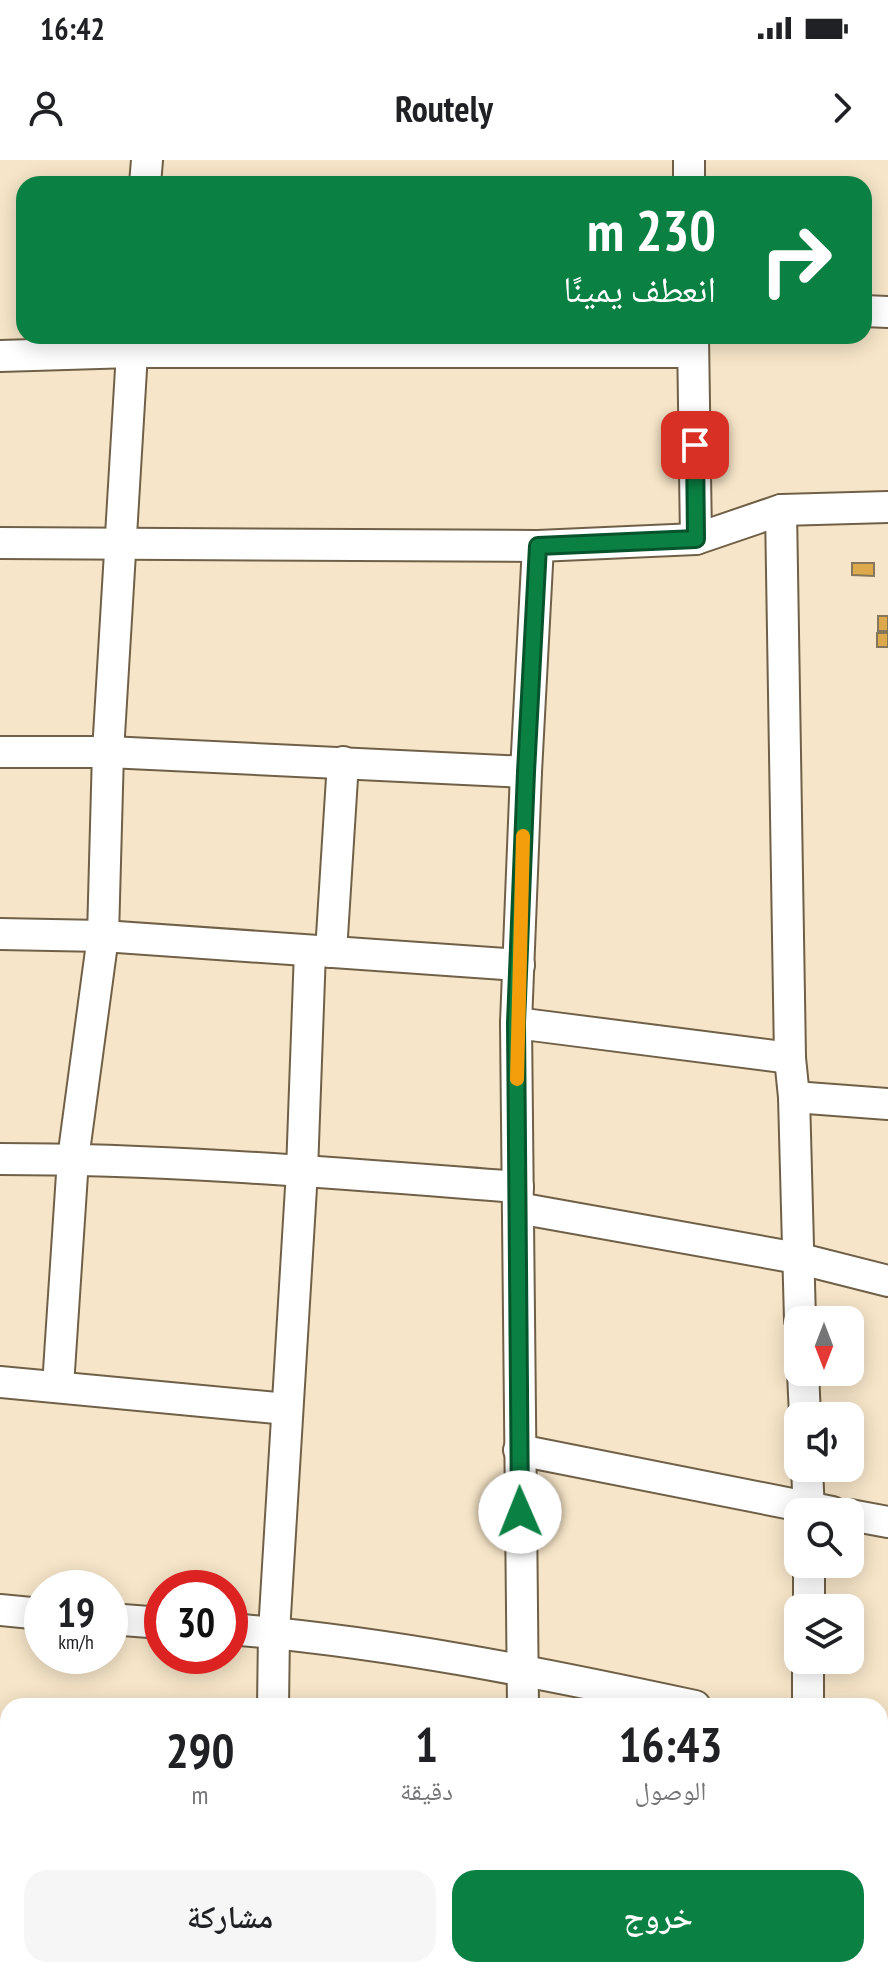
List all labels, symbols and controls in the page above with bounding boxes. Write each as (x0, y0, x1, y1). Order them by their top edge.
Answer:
text: 16:42 (40, 9, 105, 48)
text: Routely (395, 85, 493, 132)
icon: person (24, 86, 68, 130)
icon: forward (820, 86, 864, 130)
text: 230 m (587, 194, 716, 266)
icon: right (744, 208, 848, 312)
text: انعطف يمينًا (563, 265, 716, 312)
pin (661, 411, 729, 479)
icon: arrive (673, 423, 717, 467)
north arrow (784, 1306, 864, 1386)
map controls (784, 1306, 864, 1674)
button: sound (784, 1402, 864, 1482)
position arrow (478, 1470, 562, 1554)
button: search (784, 1498, 864, 1578)
speed limit sign: 30 (144, 1570, 248, 1674)
text: 19 (57, 1586, 95, 1638)
button: layers (784, 1594, 864, 1674)
text: km/h (58, 1629, 94, 1655)
text: 1 (415, 1713, 438, 1775)
text: 16:43 (619, 1713, 722, 1775)
text: 290 (166, 1719, 234, 1781)
text: دقيقة (400, 1774, 453, 1807)
text: الوصول (635, 1774, 706, 1807)
text: m (192, 1778, 209, 1811)
button: مشاركة (24, 1870, 436, 1962)
button: خروج (452, 1870, 864, 1962)

